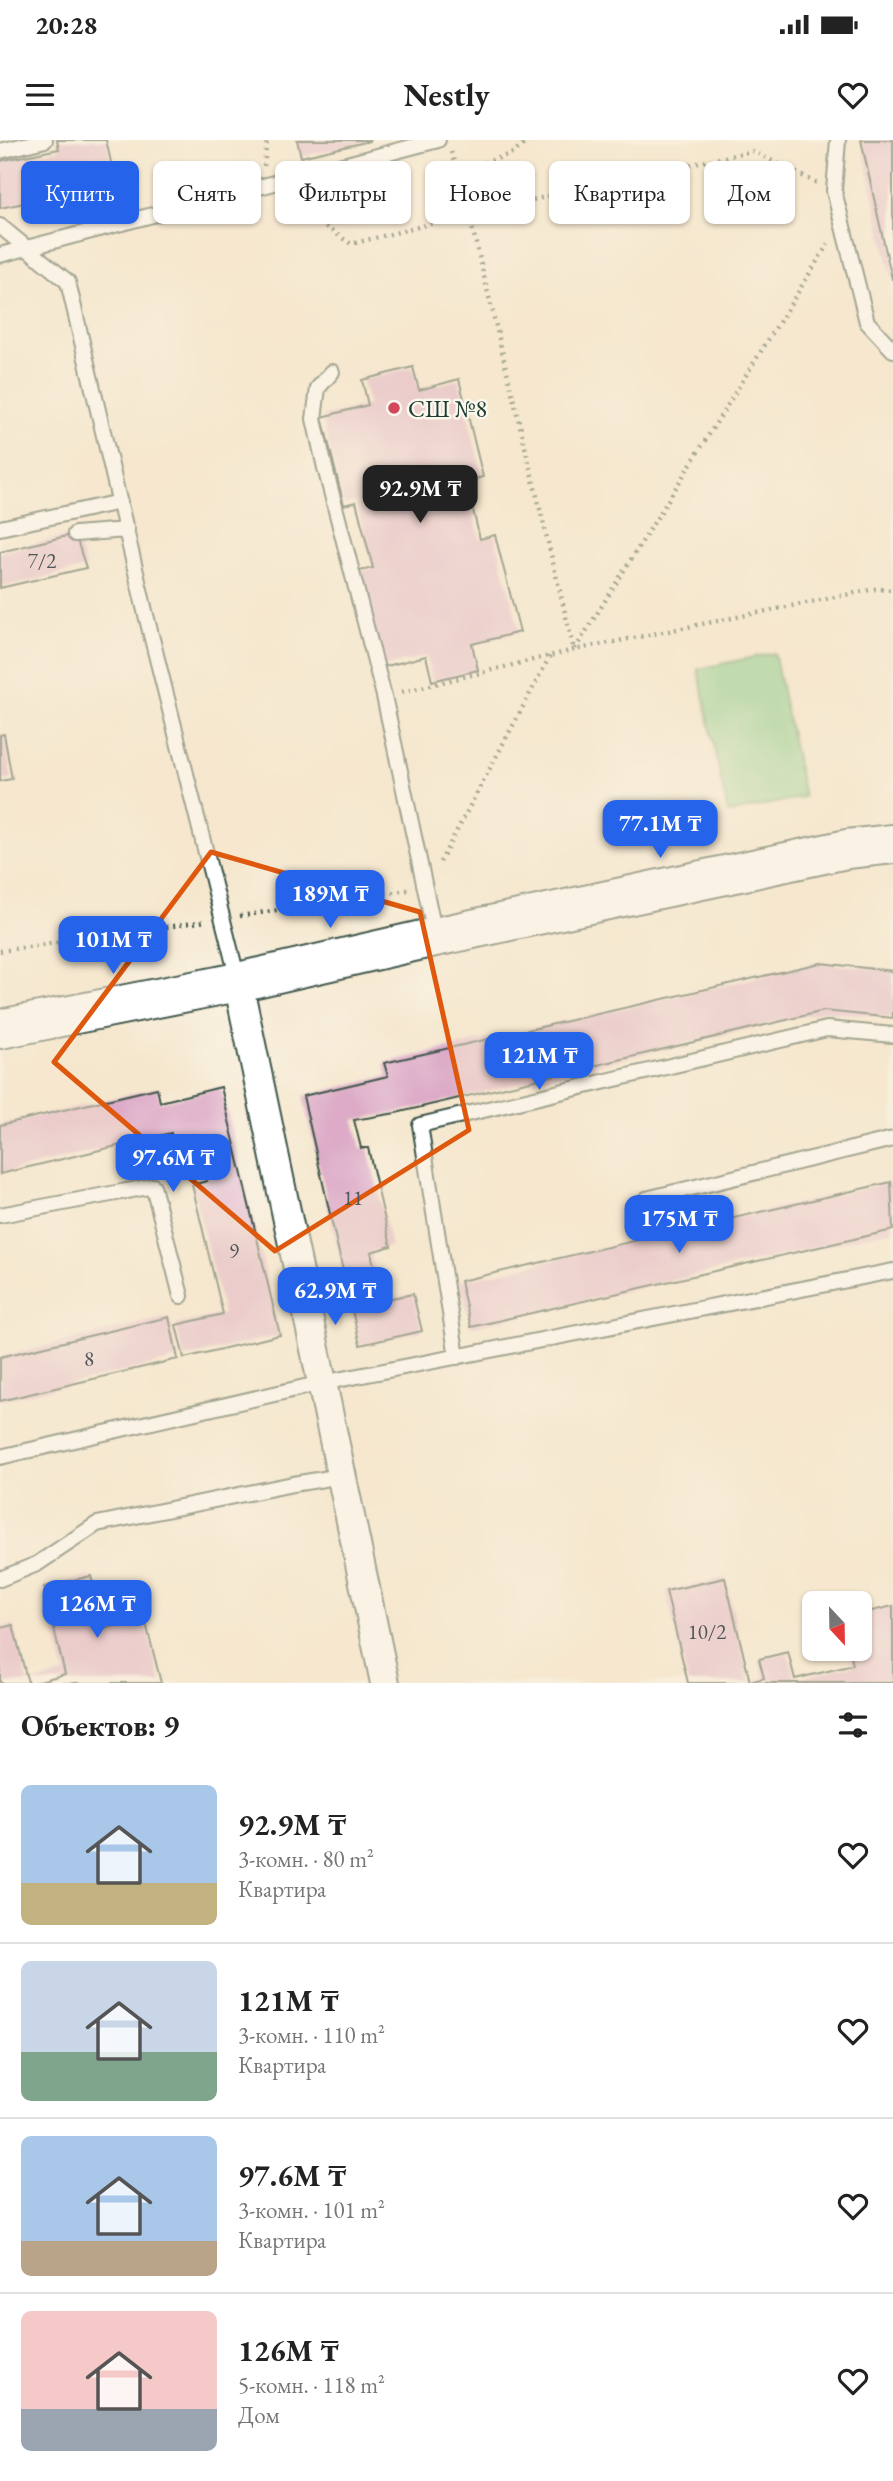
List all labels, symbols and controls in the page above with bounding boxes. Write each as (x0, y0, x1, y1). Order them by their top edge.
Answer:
text: 20:28 (35, 8, 97, 42)
text: Nestly (403, 74, 490, 116)
icon: menu (21, 76, 59, 114)
icon: heart (834, 76, 872, 114)
chip: Купить (21, 161, 139, 224)
chip: Снять (153, 161, 261, 224)
chip: Фильтры (275, 161, 411, 224)
chip: Новое (425, 161, 535, 224)
chip: Квартира (549, 161, 690, 224)
chip: Дом (704, 161, 795, 224)
place label: СШ №8 (408, 393, 487, 424)
marker: СШ №8 (386, 400, 402, 416)
pin: 92.9M ₸ (355, 466, 485, 525)
text: 92.9M ₸ (379, 473, 461, 503)
house number: 7/2 (28, 547, 56, 574)
pin: 77.1M ₸ (595, 800, 725, 860)
text: 77.1M ₸ (619, 808, 701, 838)
pin: 189M ₸ (273, 870, 387, 930)
text: 189M ₸ (291, 878, 369, 908)
pin: 101M ₸ (56, 916, 170, 976)
text: 101M ₸ (74, 924, 152, 954)
pin: 121M ₸ (482, 1032, 596, 1092)
text: 121M ₸ (500, 1040, 578, 1070)
pin: 97.6M ₸ (108, 1135, 238, 1194)
text: 97.6M ₸ (132, 1142, 214, 1172)
house number: 11 (343, 1184, 363, 1211)
pin: 175M ₸ (622, 1196, 736, 1255)
text: 175M ₸ (640, 1203, 718, 1233)
house number: 9 (229, 1237, 239, 1264)
pin: 62.9M ₸ (270, 1268, 400, 1327)
text: 62.9M ₸ (294, 1275, 376, 1305)
house number: 8 (84, 1345, 94, 1372)
pin: 126M ₸ (40, 1580, 154, 1640)
text: 126M ₸ (58, 1588, 136, 1618)
north arrow (802, 1591, 872, 1661)
map controls (802, 1591, 872, 1661)
house number: 10/2 (688, 1618, 726, 1645)
text: Объектов: 9 (21, 1706, 179, 1745)
icon: filters (834, 1706, 872, 1744)
text: 92.9M ₸ (238, 1805, 346, 1844)
icon: home (77, 1813, 161, 1897)
icon: heart (834, 1836, 872, 1874)
text: 3-комн. · 80 m² (238, 1844, 374, 1874)
text: Квартира (238, 1874, 326, 1904)
text: 121M ₸ (238, 1981, 338, 2020)
icon: home (77, 1989, 161, 2073)
icon: heart (834, 2012, 872, 2050)
text: 3-комн. · 110 m² (238, 2020, 385, 2050)
text: Квартира (238, 2050, 326, 2080)
text: 97.6M ₸ (238, 2156, 346, 2195)
icon: home (77, 2164, 161, 2248)
icon: heart (834, 2187, 872, 2225)
text: 3-комн. · 101 m² (238, 2195, 385, 2225)
text: Квартира (238, 2225, 326, 2255)
text: 126M ₸ (238, 2331, 338, 2370)
icon: home (77, 2339, 161, 2423)
icon: heart (834, 2362, 872, 2400)
text: 5-комн. · 118 m² (238, 2370, 385, 2400)
text: Дом (238, 2400, 280, 2430)

